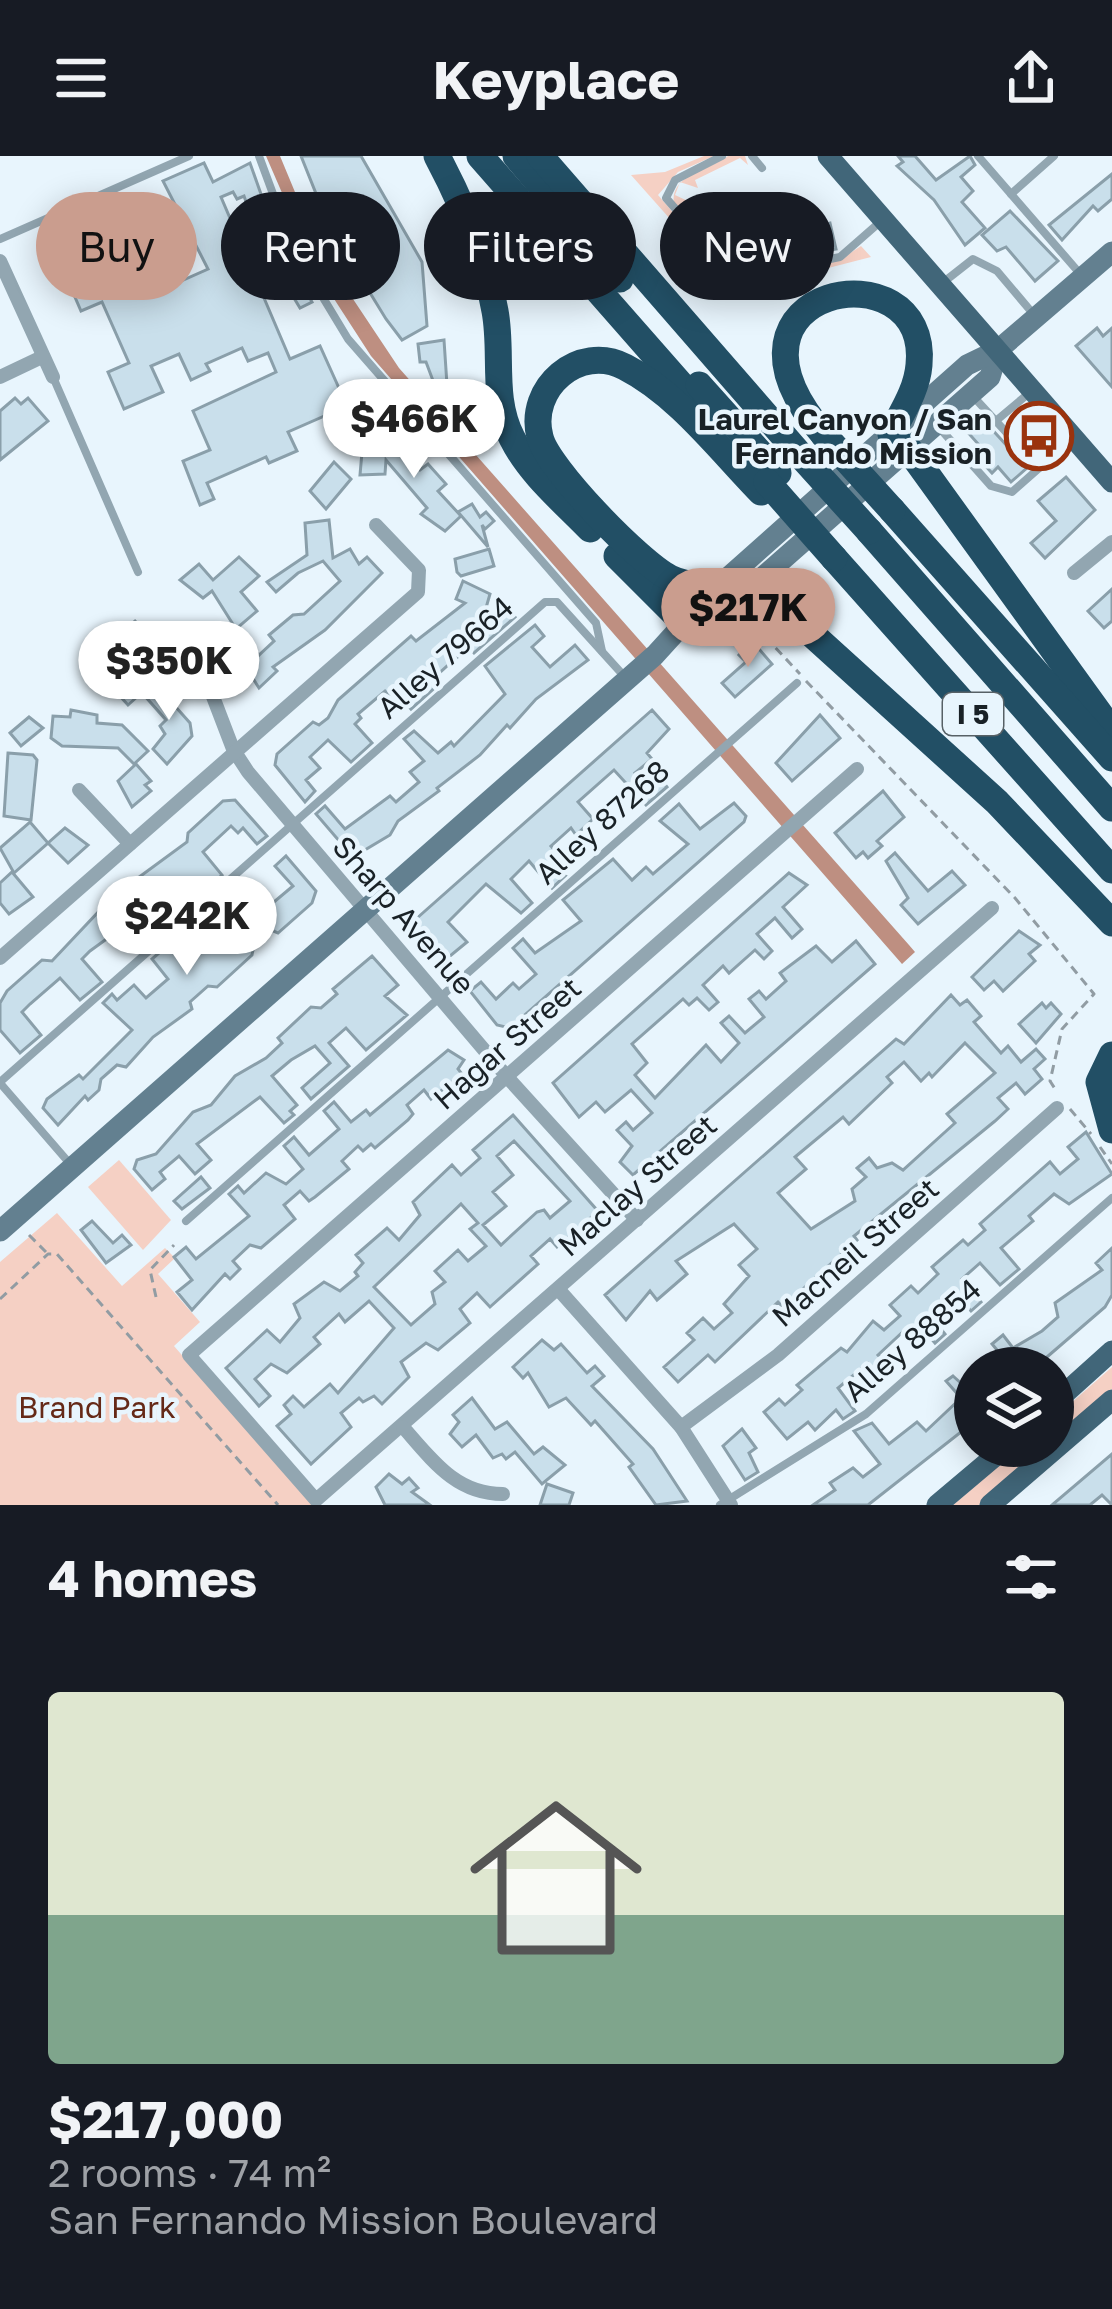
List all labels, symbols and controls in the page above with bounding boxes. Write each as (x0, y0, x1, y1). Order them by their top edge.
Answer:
icon: menu (48, 45, 114, 111)
icon: share (998, 45, 1064, 111)
text: Keyplace (433, 46, 679, 111)
chip: Buy (36, 192, 197, 300)
chip: Rent (221, 192, 400, 300)
chip: Filters (424, 192, 636, 300)
chip: New (660, 192, 834, 300)
pin: $466K (330, 379, 498, 481)
text: $466K (350, 394, 478, 441)
place label: Laurel Canyon / San Fernando Mission (698, 401, 992, 471)
bus stop icon: Laurel Canyon / San Fernando Mission (1004, 401, 1074, 471)
pin: $217K (664, 568, 832, 670)
text: $217K (688, 583, 808, 630)
street label: Alley 79664 (370, 588, 520, 726)
pin: $350K (85, 621, 253, 723)
text: $350K (105, 636, 233, 683)
road number: I 5 (943, 693, 1003, 735)
street label: Alley 87268 (528, 753, 676, 891)
street label: Sharp Avenue (325, 828, 483, 1002)
pin: $242K (103, 876, 271, 978)
text: $242K (124, 891, 250, 938)
street label: Hagar Street (426, 969, 588, 1117)
street label: Maclay Street (550, 1106, 724, 1264)
street label: Macneil Street (764, 1170, 946, 1334)
street label: Alley 88854 (836, 1271, 988, 1409)
map controls (954, 1347, 1074, 1467)
button: layers (954, 1347, 1074, 1467)
park label: Brand Park (18, 1389, 176, 1425)
icon: filters (998, 1544, 1064, 1610)
text: 4 homes (48, 1547, 257, 1608)
icon: home (448, 1770, 664, 1986)
text: $217,000 (48, 2088, 283, 2149)
text: 2 rooms · 74 m² (48, 2149, 331, 2196)
text: San Fernando Mission Boulevard (48, 2196, 658, 2243)

